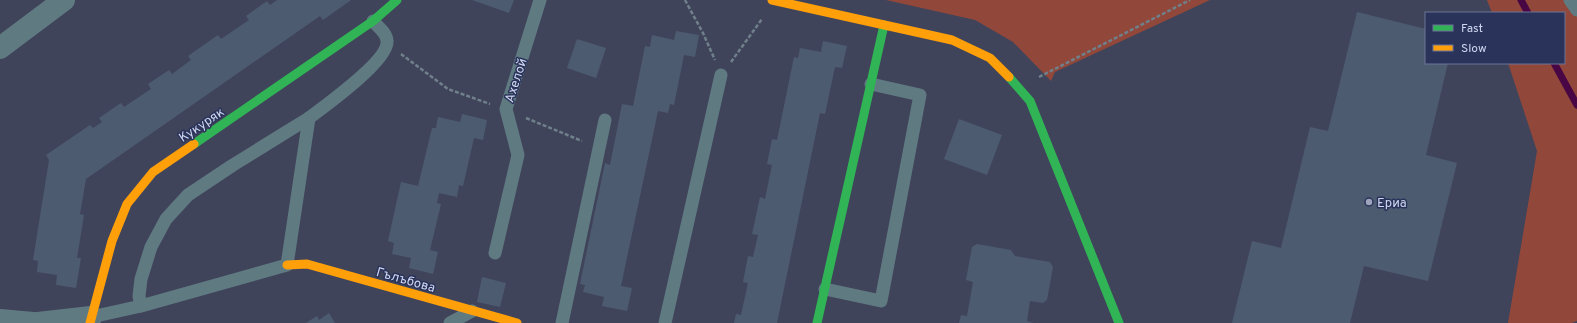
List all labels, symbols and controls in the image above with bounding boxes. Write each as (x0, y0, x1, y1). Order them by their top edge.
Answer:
legend (1425, 12, 1565, 64)
text: Fast (1461, 21, 1483, 37)
text: Slow (1461, 41, 1487, 57)
street label: Ахелой (502, 57, 532, 105)
street label: Кукуряк (176, 105, 228, 147)
place label: Ериа (1377, 196, 1407, 212)
marker: Ериа (1364, 197, 1374, 207)
street label: Гълъбова (374, 265, 437, 297)

